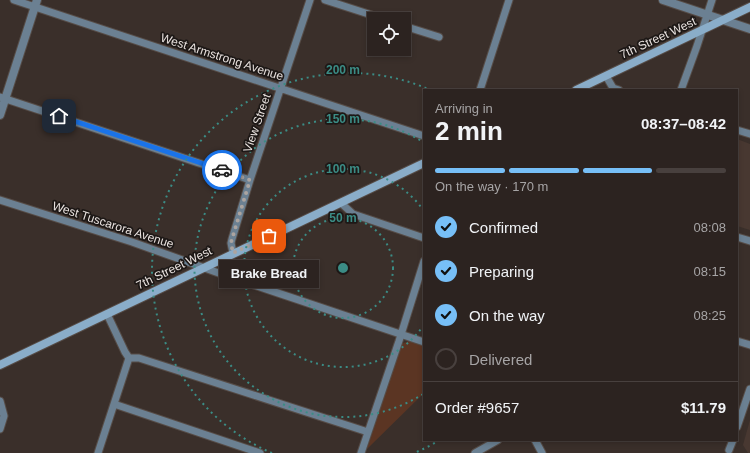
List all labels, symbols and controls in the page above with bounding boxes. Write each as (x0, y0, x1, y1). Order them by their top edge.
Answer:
map controls (367, 12, 411, 56)
button: locate (367, 12, 411, 56)
street label: 7th Street West (618, 14, 699, 62)
street label: West Armstrong Avenue (159, 31, 285, 84)
text: 200 m (326, 63, 360, 77)
street label: View Street (240, 91, 274, 154)
pin (42, 99, 76, 133)
text: Arriving in (435, 101, 493, 116)
icon: home (48, 105, 70, 127)
text: 150 m (326, 112, 360, 126)
text: 08:37–08:42 (641, 115, 726, 132)
text: 2 min (435, 116, 503, 146)
courier (202, 150, 242, 190)
icon: car (211, 159, 233, 181)
text: 100 m (326, 162, 360, 176)
text: On the way · 170 m (435, 179, 548, 194)
street label: West Tuscarora Avenue (50, 199, 176, 251)
text: 50 m (329, 211, 357, 225)
icon: check (435, 216, 457, 238)
pin (252, 219, 286, 253)
text: Confirmed (469, 219, 538, 236)
text: 08:08 (693, 220, 726, 235)
icon: bag (258, 225, 280, 247)
street label: 7th Street West (134, 243, 215, 292)
callout: Brake Bread (219, 260, 319, 288)
icon: check (435, 260, 457, 282)
centre of rings (336, 261, 350, 275)
text: Preparing (469, 263, 534, 280)
text: 08:15 (693, 264, 726, 279)
text: Brake Bread (231, 266, 307, 281)
icon: check (435, 304, 457, 326)
text: On the way (469, 307, 545, 324)
text: 08:25 (693, 308, 726, 323)
text: Delivered (469, 351, 532, 368)
text: Order #9657 (435, 399, 519, 416)
text: $11.79 (681, 399, 726, 416)

